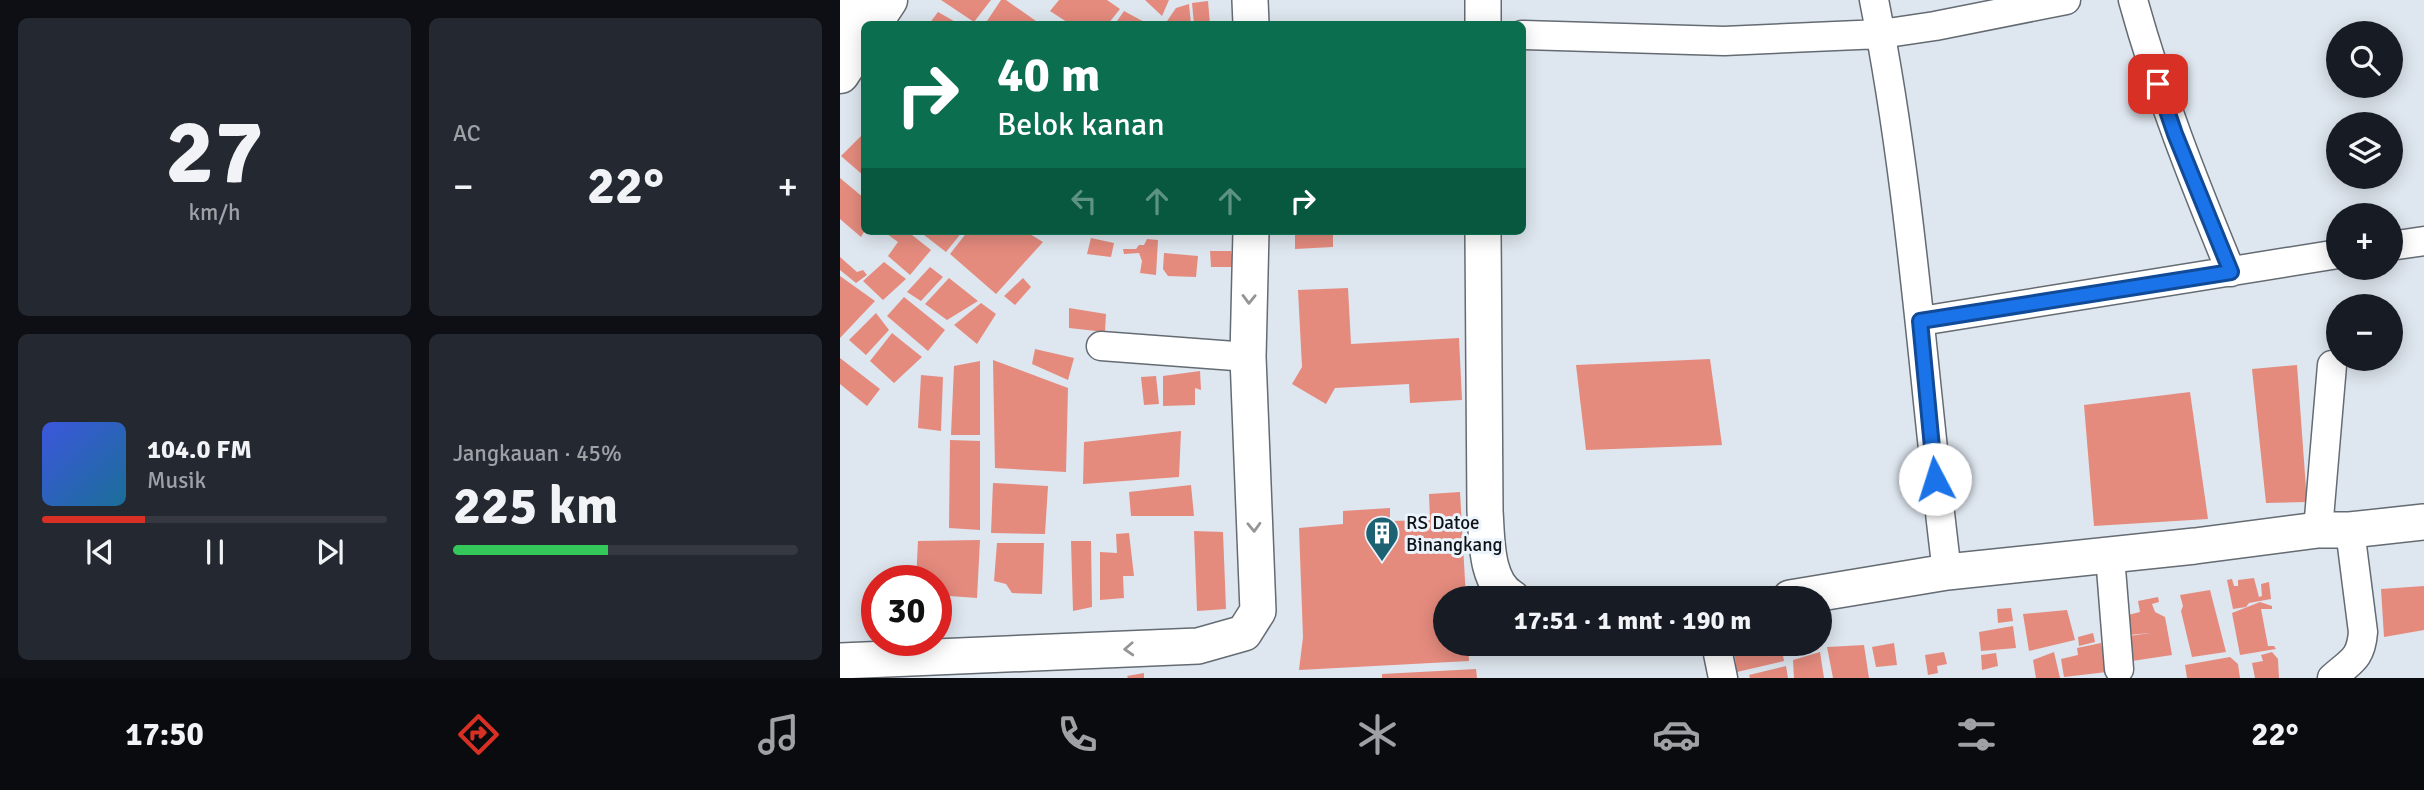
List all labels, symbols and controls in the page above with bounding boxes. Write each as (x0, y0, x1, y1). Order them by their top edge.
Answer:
map controls (2326, 21, 2403, 371)
button: search (2326, 21, 2403, 98)
text: 40 m (997, 45, 1100, 105)
icon: right (882, 49, 973, 140)
pin (2128, 54, 2188, 114)
icon: arrive (2139, 65, 2177, 103)
text: 27 (165, 96, 264, 209)
text: Belok kanan (997, 105, 1165, 144)
button: layers (2326, 112, 2403, 189)
text: AC (453, 119, 481, 148)
text: 22° (587, 154, 664, 218)
text: − (453, 163, 474, 210)
text: + (777, 163, 798, 210)
icon: left (1065, 182, 1103, 220)
icon: ahead (1138, 182, 1176, 220)
icon: ahead (1211, 182, 1249, 220)
icon: right (1284, 182, 1322, 220)
text: km/h (188, 198, 241, 227)
button: + (2326, 203, 2403, 280)
one-way arrow (1241, 294, 1257, 305)
button: − (2326, 294, 2403, 371)
text: 104.0 FM (147, 434, 252, 466)
text: Jangkauan · 45% (453, 439, 622, 468)
position arrow (1898, 442, 1972, 516)
text: Musik (147, 466, 206, 495)
text: 225 km (453, 474, 618, 538)
place label: RS Datoe Binangkang (1406, 511, 1503, 557)
building icon: RS Datoe Binangkang (1363, 514, 1401, 563)
one-way arrow (1246, 521, 1261, 532)
icon: previous (81, 533, 119, 571)
icon: pause (196, 533, 234, 571)
icon: next (311, 533, 349, 571)
speed limit sign: 30 (861, 565, 952, 656)
text: 17:51 · 1 mnt · 190 m (1514, 605, 1751, 637)
one-way arrow (1123, 641, 1134, 656)
icon: directions (454, 710, 503, 759)
icon: music (754, 710, 803, 759)
icon: phone (1053, 710, 1102, 759)
icon: climate (1353, 710, 1402, 759)
icon: car (1652, 710, 1701, 759)
icon: filters (1952, 710, 2001, 759)
text: 17:50 (125, 715, 204, 754)
text: 22° (2251, 715, 2299, 754)

